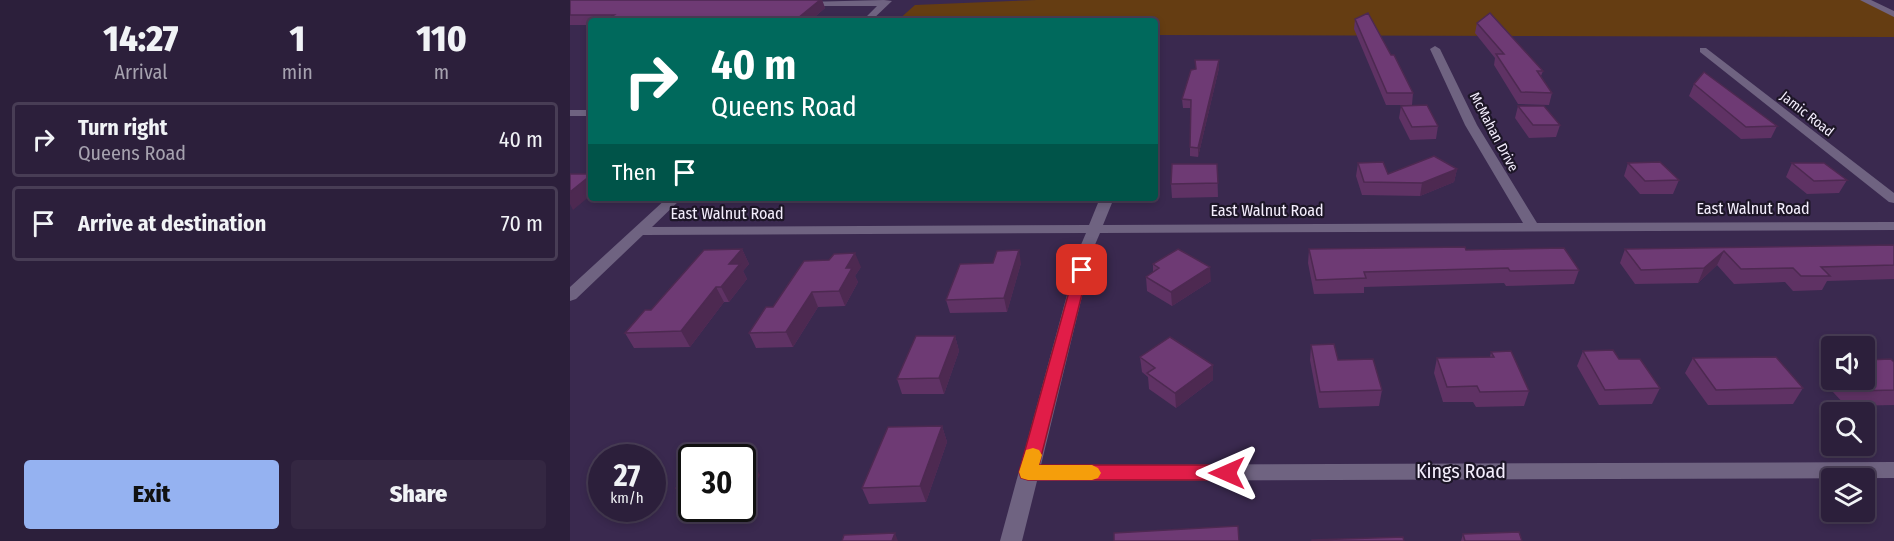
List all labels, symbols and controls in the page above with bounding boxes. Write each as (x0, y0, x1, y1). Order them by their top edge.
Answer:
text: 14:27 (103, 17, 178, 61)
text: 1 (290, 17, 305, 61)
text: 110 (416, 17, 467, 61)
text: 40 m (711, 40, 796, 90)
icon: right (612, 42, 690, 120)
text: Arrival (114, 60, 167, 84)
text: min (282, 60, 313, 84)
text: m (434, 60, 449, 84)
street label: Jamic Road (1777, 88, 1837, 140)
street label: McMahan Drive (1466, 89, 1522, 175)
text: Queens Road (711, 91, 857, 123)
text: Turn right (78, 114, 167, 141)
icon: right (27, 123, 60, 156)
text: 40 m (499, 126, 543, 153)
text: Queens Road (78, 141, 186, 165)
icon: arrive (668, 156, 701, 189)
text: Then (612, 159, 656, 186)
street label: East Walnut Road (1696, 199, 1810, 218)
street label: East Walnut Road (1210, 201, 1324, 220)
street label: East Walnut Road (670, 204, 784, 223)
icon: arrive (27, 207, 60, 240)
text: Arrive at destination (78, 210, 266, 237)
text: 70 m (501, 210, 543, 237)
pin (1056, 244, 1107, 295)
icon: arrive (1065, 253, 1098, 286)
map controls (1821, 336, 1875, 522)
button: sound (1821, 336, 1875, 390)
button: search (1821, 402, 1875, 456)
position arrow (1195, 441, 1259, 505)
speed limit sign: 30 (678, 444, 756, 522)
text: 27 (614, 458, 640, 494)
street label: Kings Road (1416, 459, 1506, 483)
button: Exit (24, 460, 279, 529)
button: Share (291, 460, 546, 529)
button: layers (1821, 468, 1875, 522)
text: km/h (610, 489, 644, 507)

